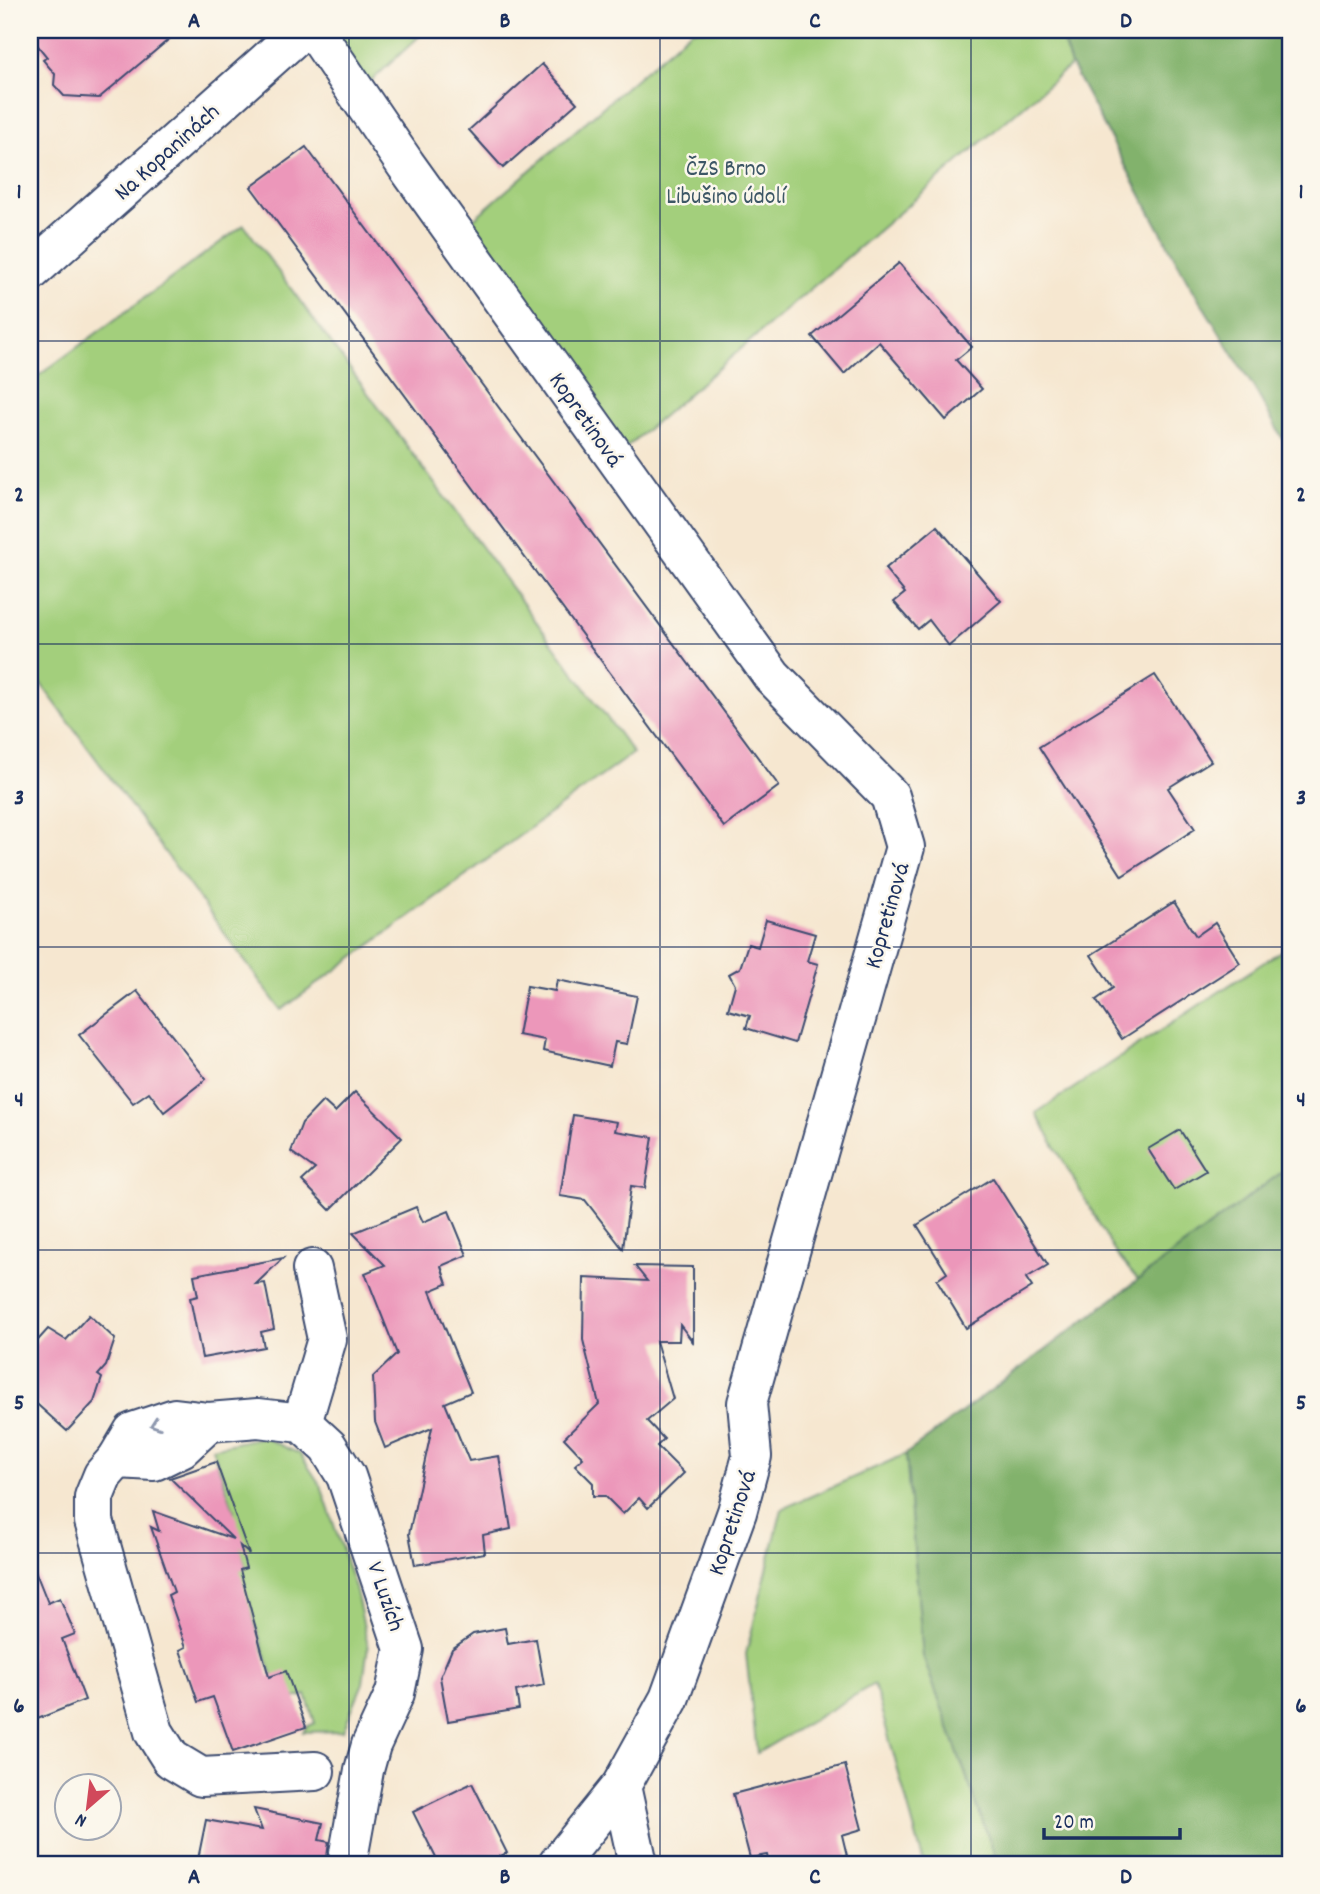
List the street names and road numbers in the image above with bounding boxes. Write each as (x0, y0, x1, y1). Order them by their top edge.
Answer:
street label: Na Kopaninách (108, 96, 228, 210)
street label: Kopretinová (539, 366, 630, 475)
street label: Kopretinová (857, 859, 920, 973)
street label: Kopretinová (701, 1466, 767, 1580)
street label: V Luzích (356, 1558, 412, 1636)

